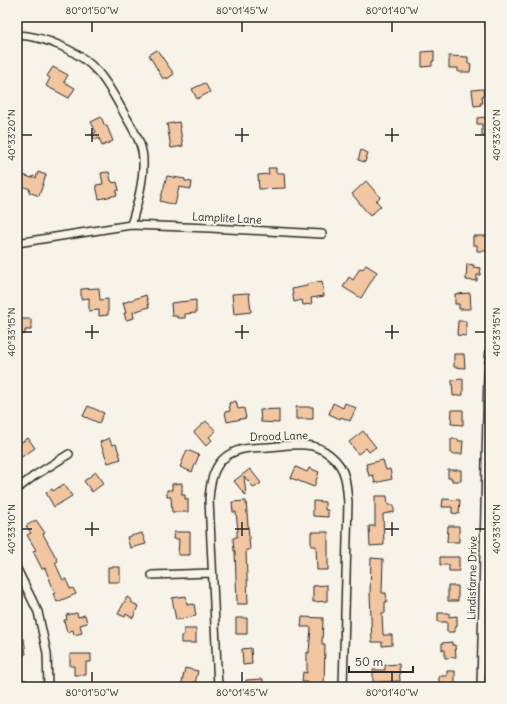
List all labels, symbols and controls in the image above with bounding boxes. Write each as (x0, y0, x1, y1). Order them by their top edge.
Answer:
text: 80°01'50"W (66, 4, 118, 17)
text: 80°01'45"W (216, 4, 268, 17)
text: 80°01'40"W (366, 4, 418, 17)
text: 40°33'20"N (5, 109, 18, 161)
text: 40°33'20"N (490, 109, 503, 161)
street label: Lamplite Lane (192, 209, 262, 227)
text: 40°33'15"N (5, 307, 18, 357)
text: 40°33'15"N (490, 307, 503, 357)
street label: Drood Lane (250, 428, 308, 444)
text: 40°33'10"N (5, 504, 18, 554)
text: 40°33'10"N (490, 504, 503, 554)
street label: Lindisfarne Drive (464, 536, 480, 620)
scale bar (349, 648, 413, 674)
text: 50 m (355, 654, 384, 669)
text: 80°01'50"W (66, 686, 118, 699)
text: 80°01'45"W (216, 686, 268, 699)
text: 80°01'40"W (366, 686, 418, 699)

